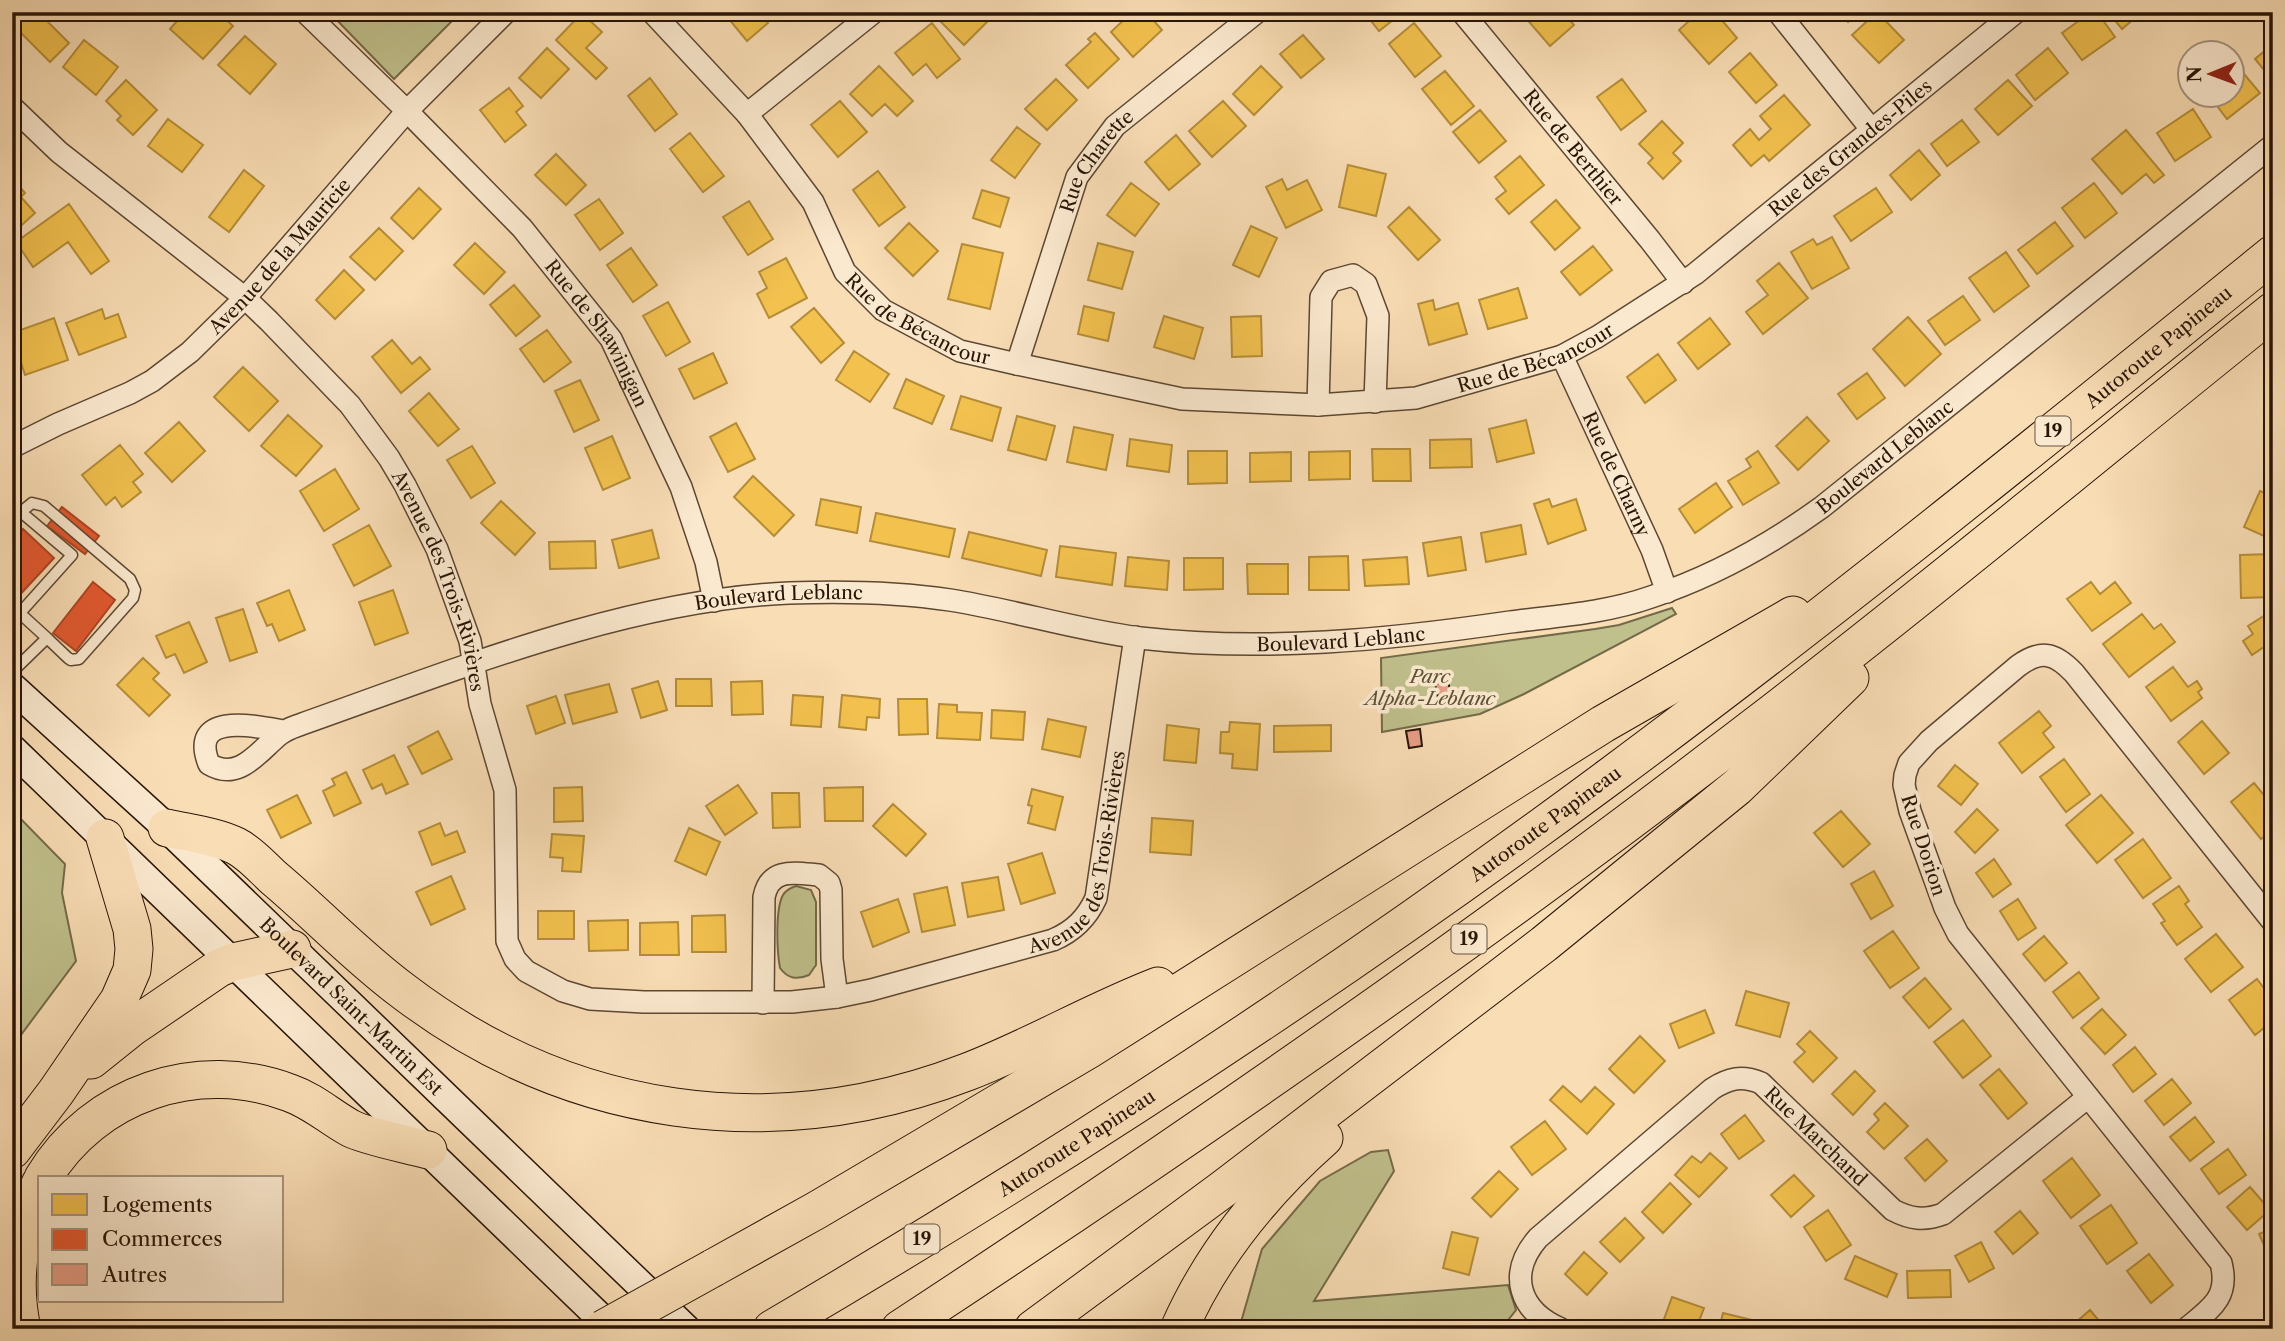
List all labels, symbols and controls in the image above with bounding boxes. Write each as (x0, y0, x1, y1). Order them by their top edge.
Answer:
north arrow (2176, 38, 2246, 108)
text: N (2183, 66, 2206, 83)
street label: Rue des Grandes-Piles (1764, 75, 1936, 221)
street label: Rue de Berthier (1518, 85, 1627, 210)
street label: Rue Charette (1055, 105, 1138, 216)
street label: Avenue de la Mauricie (203, 174, 356, 340)
street label: Rue de Shawinigan (540, 255, 653, 411)
street label: Rue de Bécancour (841, 268, 992, 370)
street label: Autoroute Papineau (2080, 281, 2237, 414)
street label: Rue de Bécancour (1455, 318, 1618, 398)
street label: Boulevard Leblanc (1812, 395, 1958, 519)
street label: Rue de Charny (1577, 408, 1655, 541)
road number: 19 (2036, 416, 2070, 446)
street label: Avenue des Trois-Rivières (386, 465, 489, 693)
street label: Boulevard Leblanc (693, 581, 863, 615)
street label: Boulevard Leblanc (1256, 622, 1426, 656)
park label: Parc Alpha-Leblanc (1362, 665, 1497, 710)
street label: Avenue des Trois-Rivières (1025, 749, 1130, 959)
street label: Autoroute Papineau (1464, 761, 1626, 887)
street label: Rue Dorion (1896, 791, 1951, 899)
street label: Boulevard Saint-Martin Est (255, 913, 448, 1100)
road number: 19 (1452, 924, 1486, 954)
street label: Rue Marchand (1760, 1082, 1872, 1191)
street label: Autoroute Papineau (993, 1084, 1160, 1202)
legend (38, 1176, 284, 1302)
text: Logements (102, 1192, 212, 1217)
road number: 19 (904, 1224, 940, 1254)
text: Commerces (102, 1226, 222, 1251)
text: Autres (101, 1262, 167, 1287)

